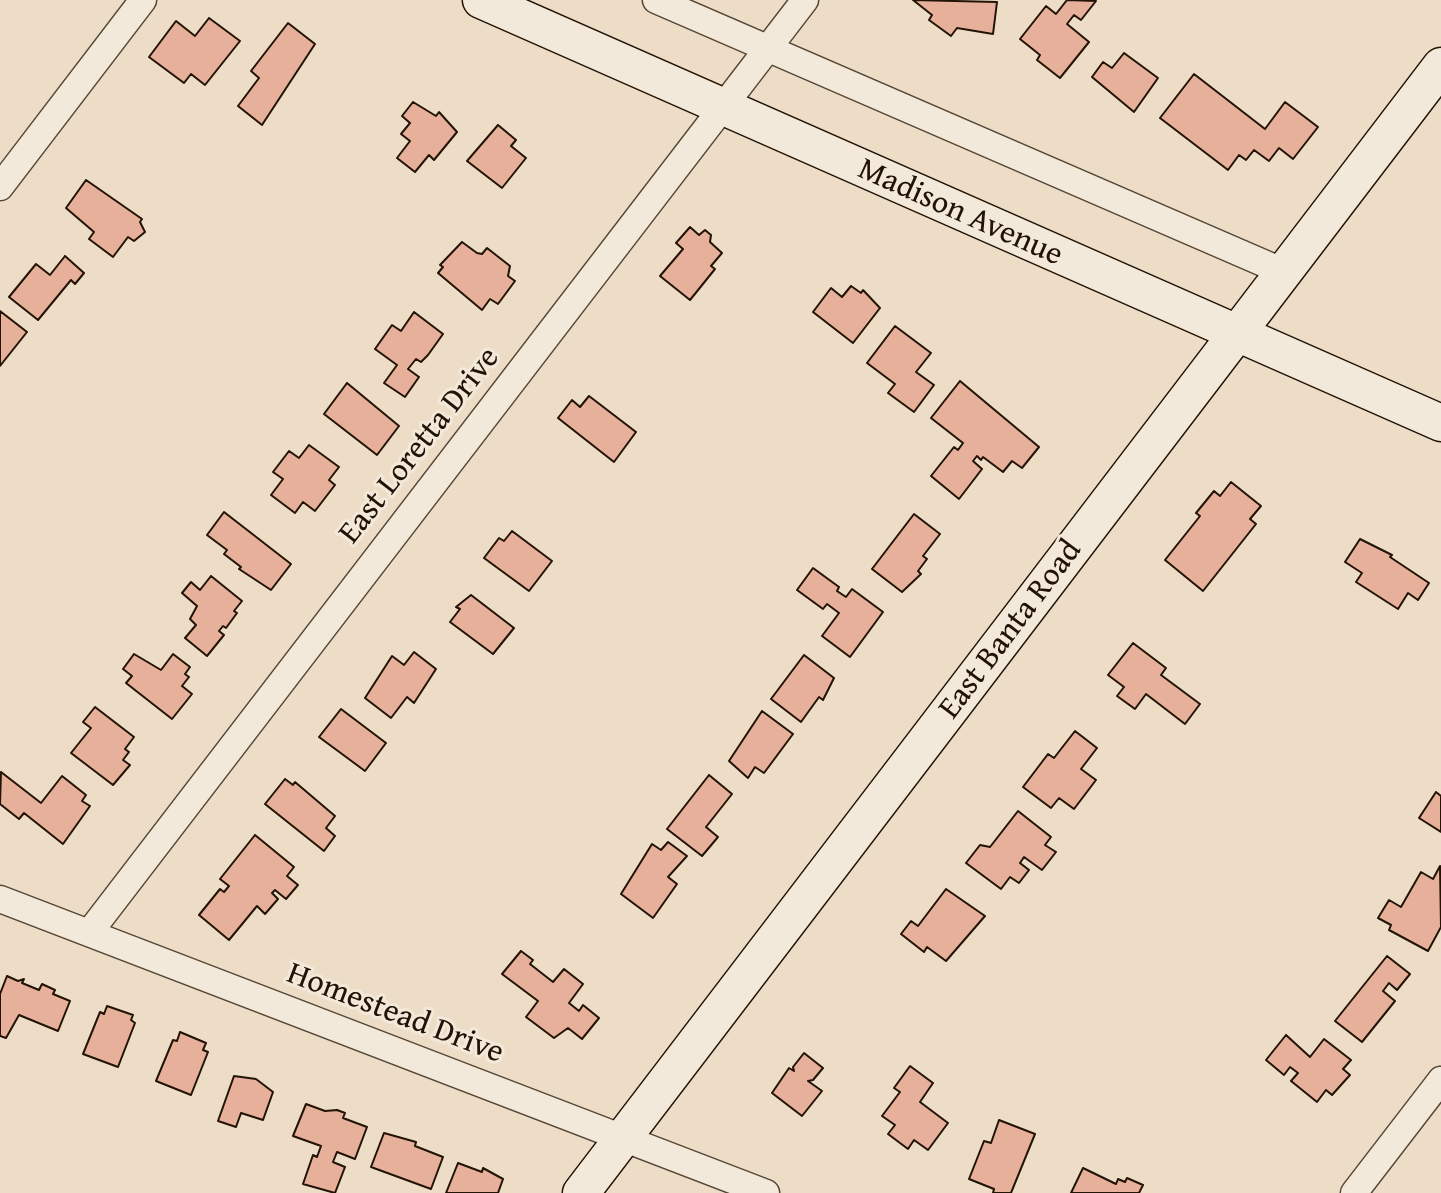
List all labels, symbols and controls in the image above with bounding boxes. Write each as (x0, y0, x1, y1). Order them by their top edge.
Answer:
street label: Madison Avenue (852, 151, 1068, 275)
street label: East Loretta Drive (331, 340, 509, 552)
street label: East Banta Road (931, 533, 1091, 727)
street label: Homestead Drive (281, 955, 509, 1073)

